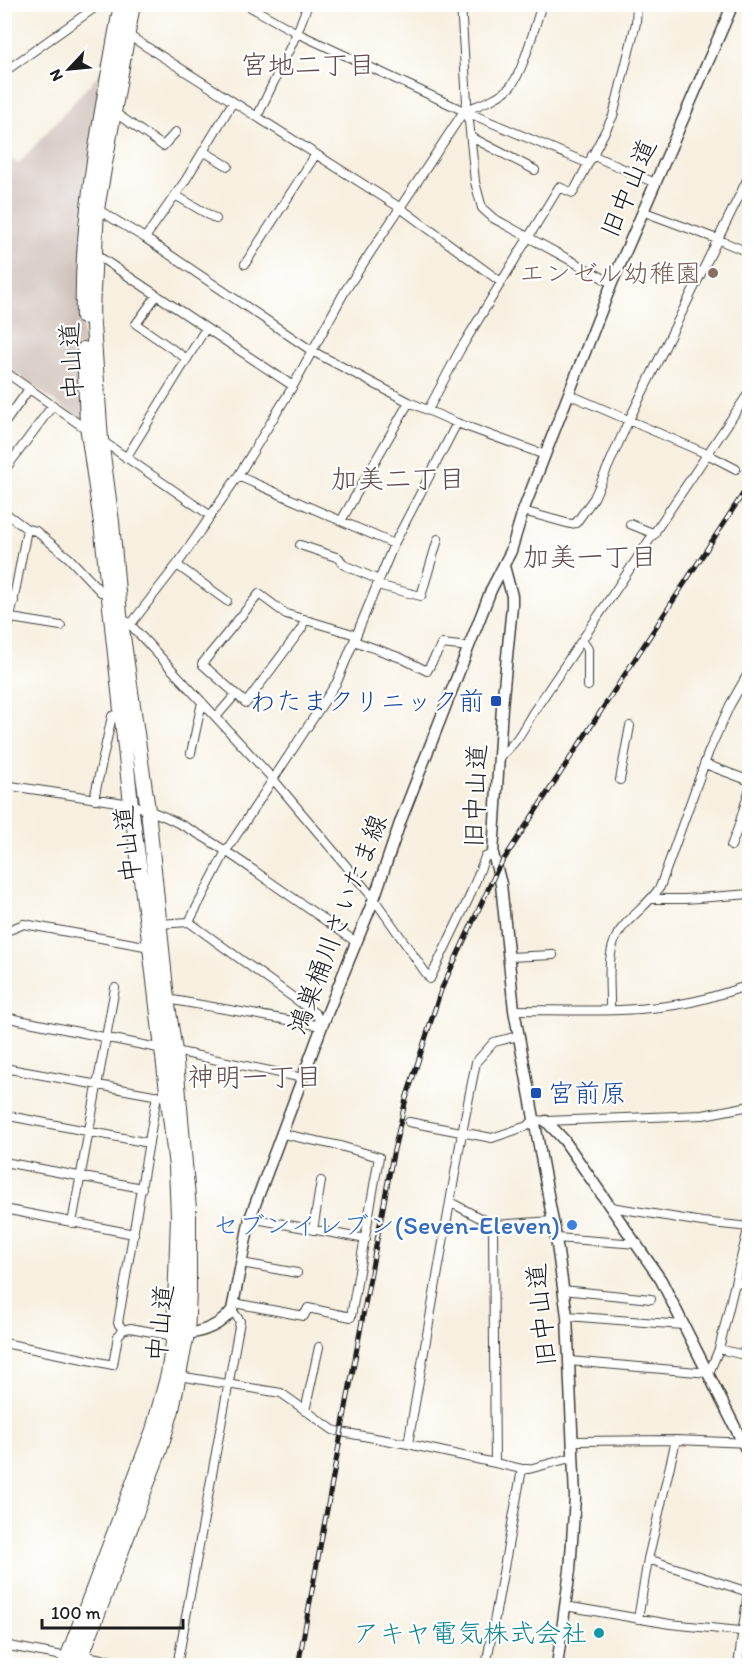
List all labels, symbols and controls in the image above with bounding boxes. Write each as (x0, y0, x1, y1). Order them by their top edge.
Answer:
north arrow (39, 39, 99, 99)
district label: 宮地二丁目 (241, 48, 376, 81)
text: N (45, 66, 67, 84)
street label: 旧中山道 (593, 134, 663, 242)
place label: エンゼル幼稚園 (519, 257, 701, 289)
marker: エンゼル幼稚園 (706, 266, 720, 280)
street label: 中山道 (53, 321, 89, 401)
district label: 加美二丁目 (331, 462, 466, 495)
district label: 加美一丁目 (523, 540, 658, 573)
place label: わたまクリニック前 (250, 685, 484, 717)
marker: わたまクリニック前 (489, 694, 503, 708)
street label: 旧中山道 (457, 743, 493, 849)
street label: 中山道 (107, 804, 147, 884)
street label: 鴻巣桶川さいたま線 (280, 810, 394, 1038)
district label: 神明一丁目 (188, 1060, 323, 1093)
place label: 宮前原 (548, 1077, 626, 1109)
marker: 宮前原 (529, 1086, 543, 1100)
place label: セブンイレブン(Seven-Eleven) (213, 1209, 560, 1241)
marker: セブンイレブン(Seven-Eleven) (565, 1218, 579, 1232)
street label: 旧中山道 (520, 1262, 562, 1368)
street label: 中山道 (140, 1283, 180, 1363)
scale bar (42, 1592, 183, 1630)
text: 100 m (51, 1602, 101, 1624)
place label: アキヤ電気株式会社 (353, 1617, 587, 1649)
marker: アキヤ電気株式会社 (592, 1626, 606, 1640)

